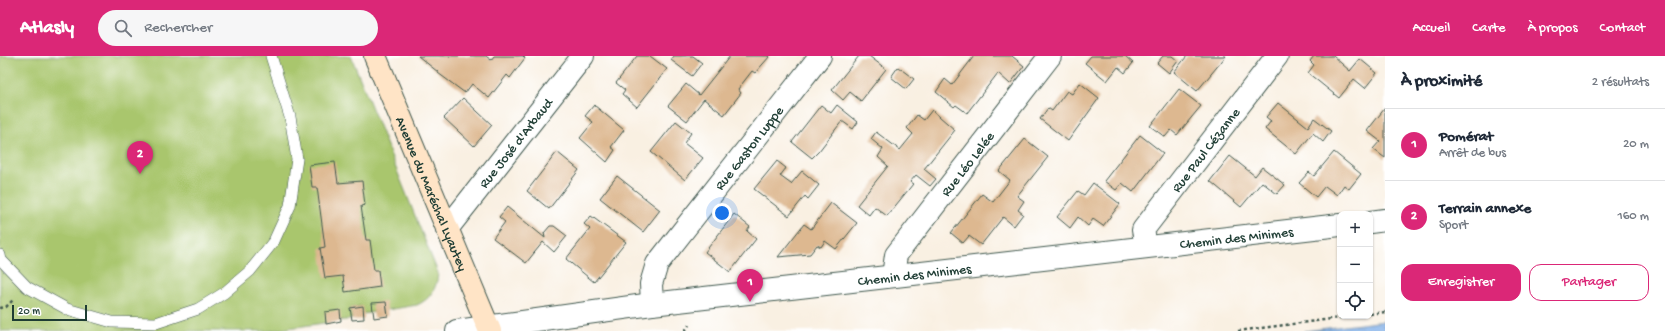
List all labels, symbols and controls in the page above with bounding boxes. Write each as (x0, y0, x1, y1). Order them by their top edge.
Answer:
search box (98, 10, 378, 46)
text: Atlasly (20, 17, 74, 40)
icon: search (112, 17, 134, 39)
text: Rechercher (144, 19, 212, 37)
text: Accueil (1413, 20, 1450, 37)
text: Carte (1472, 20, 1506, 37)
text: À propos (1528, 20, 1578, 37)
text: Contact (1600, 20, 1645, 37)
text: À proximité (1401, 72, 1482, 92)
text: 2 résultats (1592, 75, 1649, 90)
street label: Rue José d'Arbaud (476, 94, 559, 193)
street label: Rue Gaston Luppe (712, 103, 789, 194)
street label: Rue Paul Cézanne (1169, 105, 1245, 197)
street label: Avenue du Maréchal Lyautey (390, 115, 470, 274)
text: Pomérat (1439, 128, 1493, 146)
street label: Rue Léo Lelée (938, 129, 1000, 201)
text: 1 (1411, 137, 1417, 152)
text: 20 m (1623, 137, 1649, 152)
pin: 2 (127, 141, 153, 174)
text: Arrêt de bus (1439, 146, 1506, 161)
text: Terrain annexe (1439, 200, 1531, 218)
your location (712, 203, 732, 223)
text: 2 (1411, 209, 1417, 224)
text: 160 m (1617, 209, 1649, 224)
map controls (1337, 211, 1373, 319)
button: + (1337, 211, 1373, 247)
text: Sport (1439, 218, 1468, 233)
street label: Chemin des Minimes (1179, 224, 1295, 254)
button: − (1337, 247, 1373, 283)
street label: Chemin des Minimes (857, 261, 973, 291)
button: Enregistrer (1401, 264, 1521, 301)
button: Partager (1529, 264, 1649, 301)
pin: 1 (737, 269, 763, 302)
button: locate (1337, 283, 1373, 319)
scale bar (12, 303, 87, 322)
text: 20 m (18, 306, 40, 318)

